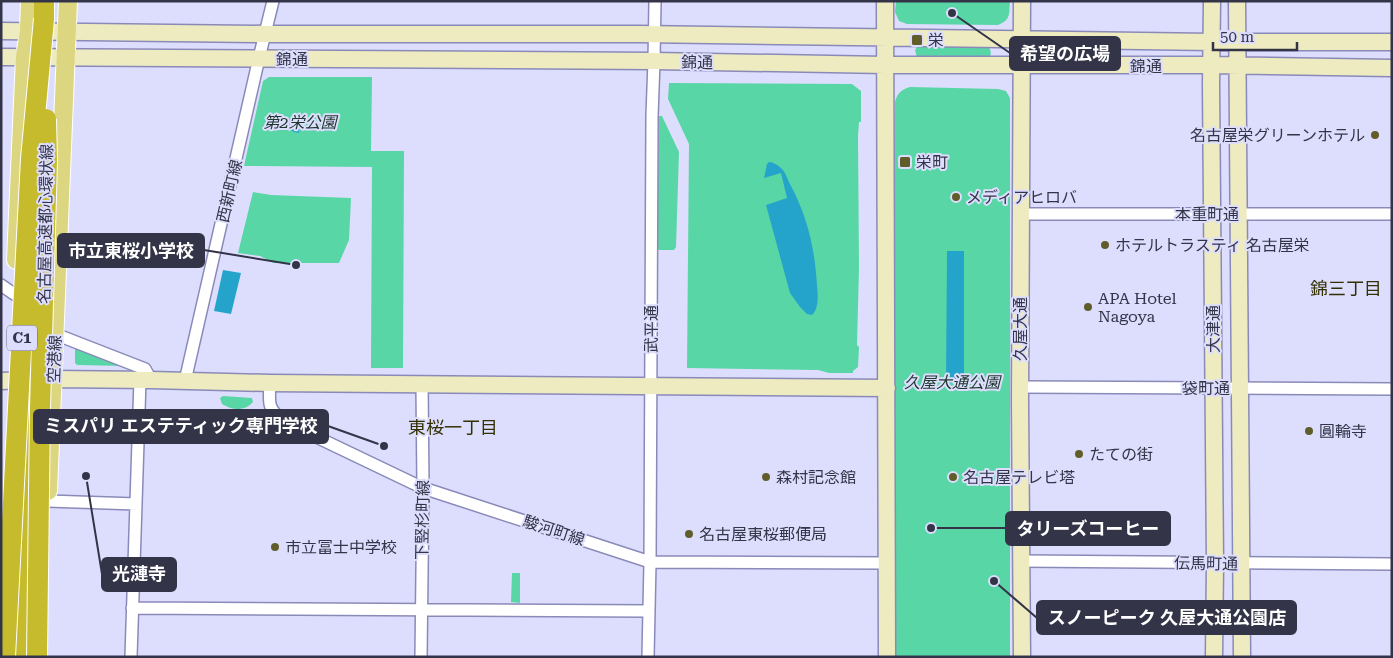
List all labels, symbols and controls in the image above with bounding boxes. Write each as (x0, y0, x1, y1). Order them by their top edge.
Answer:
scale bar (1213, 20, 1297, 52)
text: 50 m (1220, 28, 1255, 46)
place label: 栄 (928, 31, 944, 50)
marker: 栄 (910, 33, 924, 47)
callout: 希望の広場 (1010, 37, 1120, 70)
text: 希望の広場 (1020, 43, 1110, 64)
street label: 錦通 (276, 50, 308, 69)
street label: 錦通 (681, 53, 713, 72)
street label: 錦通 (1130, 57, 1162, 76)
park label: 第2栄公園 (264, 113, 338, 132)
place label: 名古屋栄グリーンホテル (1190, 126, 1365, 145)
marker: 名古屋栄グリーンホテル (1369, 129, 1381, 141)
street label: 名古屋高速都心環状線 (35, 144, 56, 304)
place label: 栄町 (916, 153, 948, 172)
marker: 栄町 (898, 155, 912, 169)
street label: 西新町線 (213, 158, 246, 224)
place label: メディアヒロバ (966, 188, 1077, 207)
marker: メディアヒロバ (950, 191, 962, 203)
street label: 本重町通 (1175, 205, 1239, 224)
callout: 市立東桜小学校 (58, 234, 204, 267)
place label: ホテルトラスティ 名古屋栄 (1115, 236, 1310, 255)
marker: ホテルトラスティ 名古屋栄 (1099, 239, 1111, 251)
text: 市立東桜小学校 (68, 240, 194, 261)
district label: 錦三丁目 (1310, 278, 1382, 299)
place label: APA Hotel Nagoya (1098, 289, 1176, 326)
street label: 久屋大通 (1011, 297, 1030, 361)
marker: APA Hotel Nagoya (1082, 301, 1094, 313)
street label: 武平通 (642, 305, 661, 353)
street label: 大津通 (1204, 305, 1223, 353)
road number: C1 (7, 326, 37, 350)
street label: 空港線 (44, 335, 65, 383)
park label: 久屋大通公園 (904, 373, 1002, 392)
street label: 袋町通 (1182, 379, 1230, 398)
callout: ミスパリ エステティック専門学校 (34, 410, 328, 443)
text: ミスパリ エステティック専門学校 (44, 415, 318, 436)
district label: 東桜一丁目 (408, 417, 498, 438)
place label: 圓輪寺 (1319, 422, 1367, 441)
marker: 圓輪寺 (1303, 425, 1315, 437)
place label: たての街 (1089, 445, 1153, 464)
marker: たての街 (1073, 448, 1085, 460)
place label: 森村記念館 (776, 468, 856, 487)
place label: 名古屋テレビ塔 (963, 468, 1075, 487)
marker: 森村記念館 (760, 471, 772, 483)
marker: 名古屋テレビ塔 (947, 471, 959, 483)
street label: 下竪杉町線 (412, 480, 433, 560)
street label: 駿河町線 (520, 512, 587, 549)
callout: タリーズコーヒー (1006, 512, 1170, 545)
text: タリーズコーヒー (1016, 518, 1160, 539)
place label: 名古屋東桜郵便局 (699, 525, 827, 544)
marker: 名古屋東桜郵便局 (683, 528, 695, 540)
place label: 市立冨士中学校 (285, 538, 397, 557)
marker: 市立冨士中学校 (269, 541, 281, 553)
street label: 伝馬町通 (1174, 553, 1238, 574)
callout: 光漣寺 (102, 558, 176, 591)
text: 光漣寺 (112, 563, 166, 584)
callout: スノーピーク 久屋大通公園店 (1037, 601, 1296, 634)
text: スノーピーク 久屋大通公園店 (1048, 607, 1286, 628)

